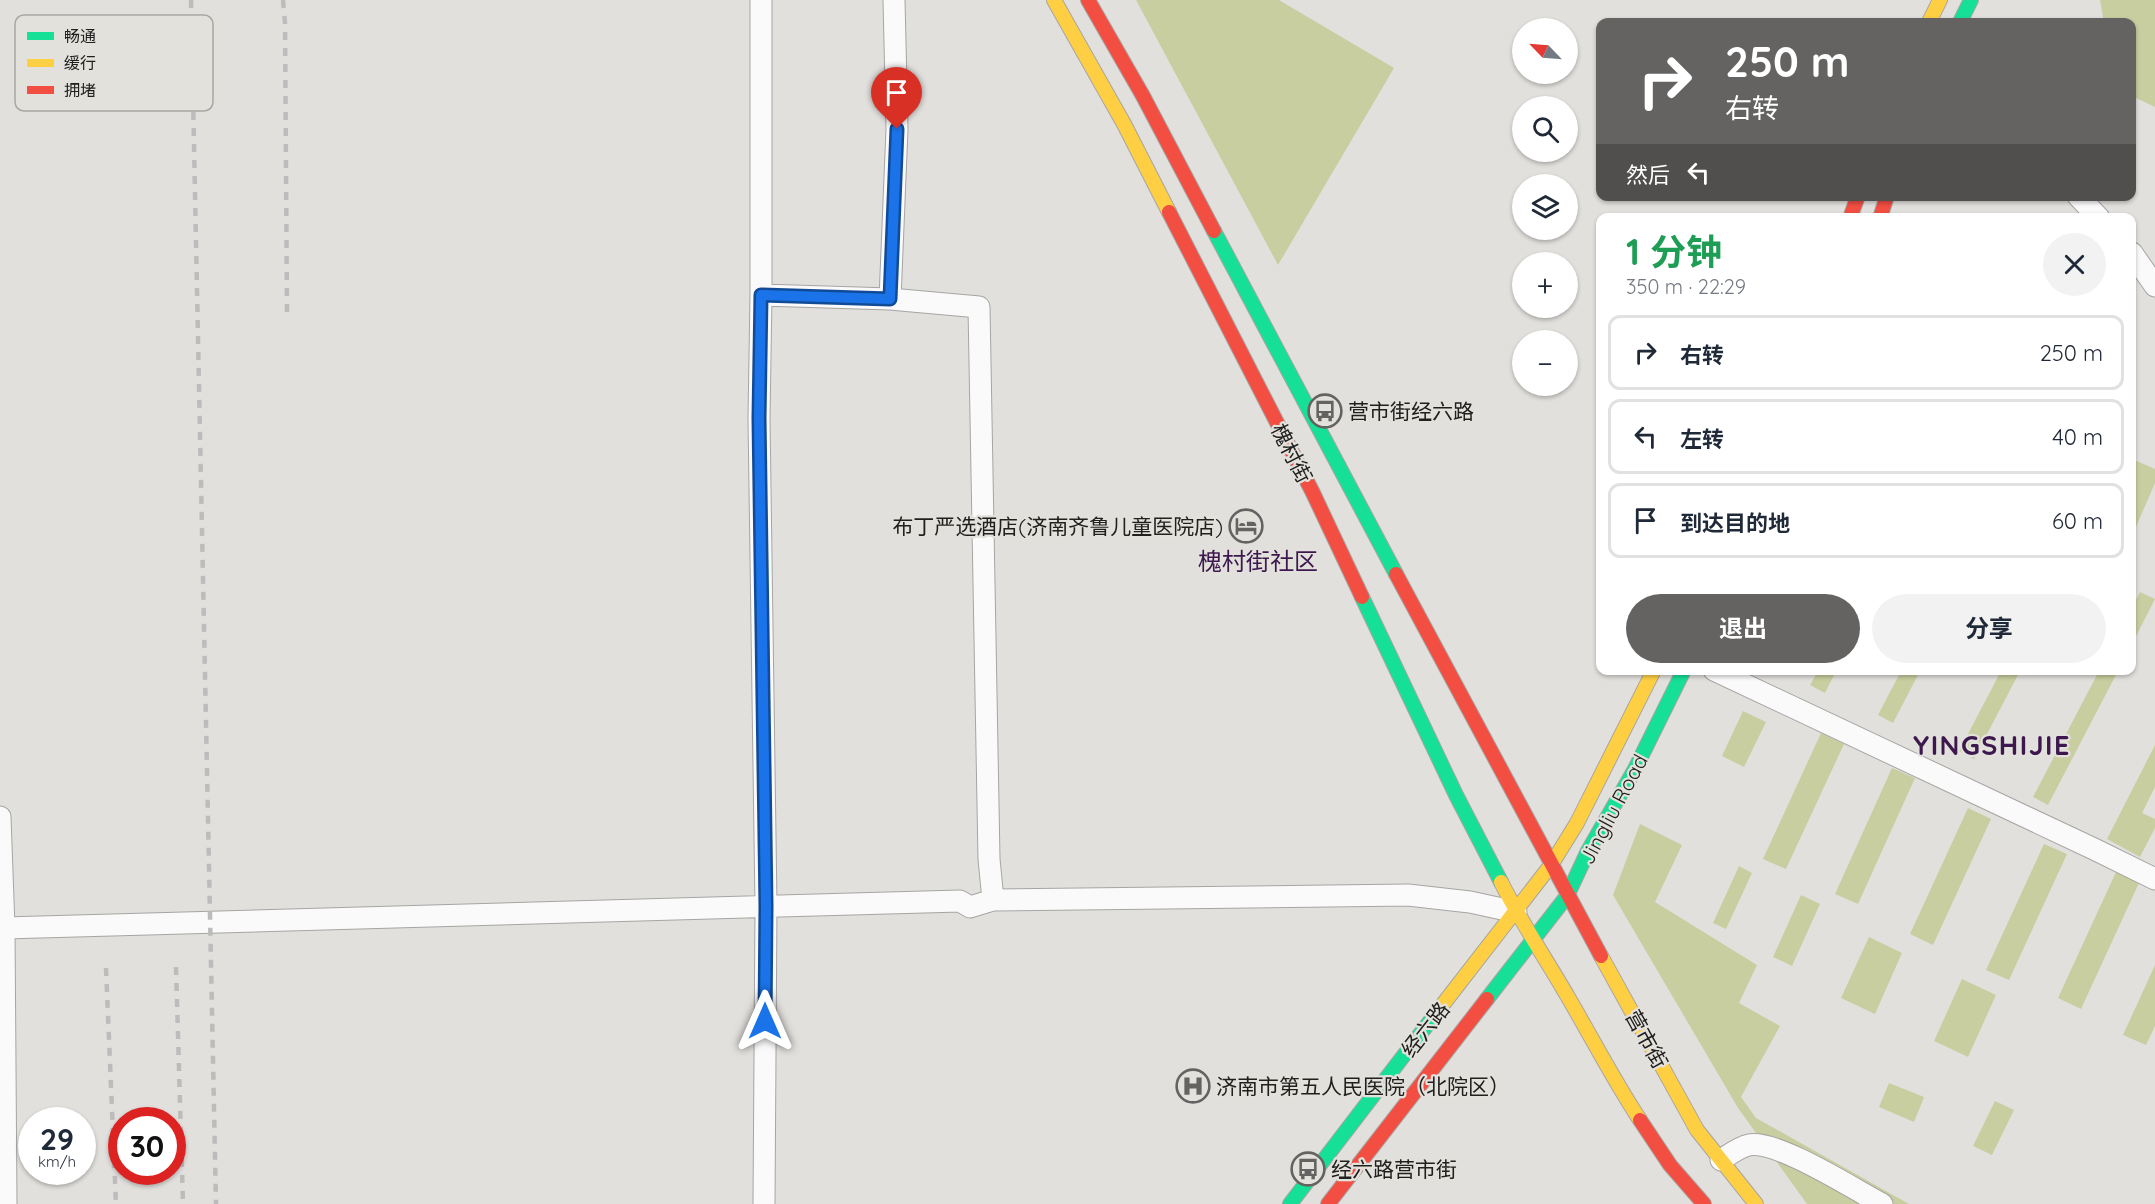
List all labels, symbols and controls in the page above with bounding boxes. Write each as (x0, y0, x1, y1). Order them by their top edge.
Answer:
legend (15, 15, 213, 111)
north arrow (1512, 18, 1578, 84)
map controls (1512, 18, 1578, 396)
text: 畅通 (64, 26, 96, 46)
text: 250 m (1725, 35, 1849, 88)
icon: right (1626, 42, 1704, 120)
text: 缓行 (64, 53, 96, 73)
pin (871, 67, 922, 129)
icon: arrive (880, 76, 913, 109)
text: 拥堵 (64, 80, 96, 100)
text: 右转 (1725, 91, 1779, 125)
button: search (1512, 96, 1578, 162)
icon: left (1682, 156, 1715, 189)
text: 然后 (1626, 161, 1670, 189)
button: layers (1512, 174, 1578, 240)
text: 1 分钟 (1626, 229, 1722, 274)
button: close (2043, 233, 2106, 296)
button: + (1512, 252, 1578, 318)
text: 350 m · 22:29 (1626, 274, 1746, 299)
button: − (1512, 330, 1578, 396)
icon: right (1629, 336, 1662, 369)
text: 250 m (2040, 339, 2103, 367)
text: 右转 (1680, 341, 1724, 369)
bus stop icon: 营市街经六路 (1307, 393, 1343, 429)
place label: 营市街经六路 (1348, 398, 1474, 424)
street label: 槐村街 (1266, 419, 1318, 487)
icon: left (1629, 420, 1662, 453)
text: 40 m (2052, 423, 2103, 451)
text: 左转 (1680, 425, 1724, 453)
icon: arrive (1629, 504, 1662, 537)
text: 60 m (2052, 507, 2103, 535)
hotel icon: 布丁严选酒店(济南齐鲁儿童医院店) (1228, 508, 1264, 544)
text: 到达目的地 (1680, 509, 1790, 537)
place label: 布丁严选酒店(济南齐鲁儿童医院店) (892, 513, 1223, 539)
district label: 槐村街社区 (1198, 546, 1318, 576)
button: 退出 (1626, 594, 1860, 663)
button: 分享 (1872, 594, 2106, 663)
district label: YINGSHIJIE (1913, 728, 2071, 762)
street label: Jingliu Road (1573, 750, 1653, 868)
position arrow (733, 989, 797, 1053)
street label: 经六路 (1395, 996, 1455, 1062)
street label: 营市街 (1620, 1005, 1674, 1073)
hospital icon: 济南市第五人民医院（北院区） (1175, 1068, 1211, 1104)
place label: 济南市第五人民医院（北院区） (1216, 1073, 1510, 1099)
speed limit sign: 30 (108, 1107, 186, 1185)
text: 29 (40, 1120, 74, 1158)
bus stop icon: 经六路营市街 (1290, 1151, 1326, 1187)
text: km/h (38, 1152, 76, 1171)
place label: 经六路营市街 (1331, 1156, 1457, 1182)

